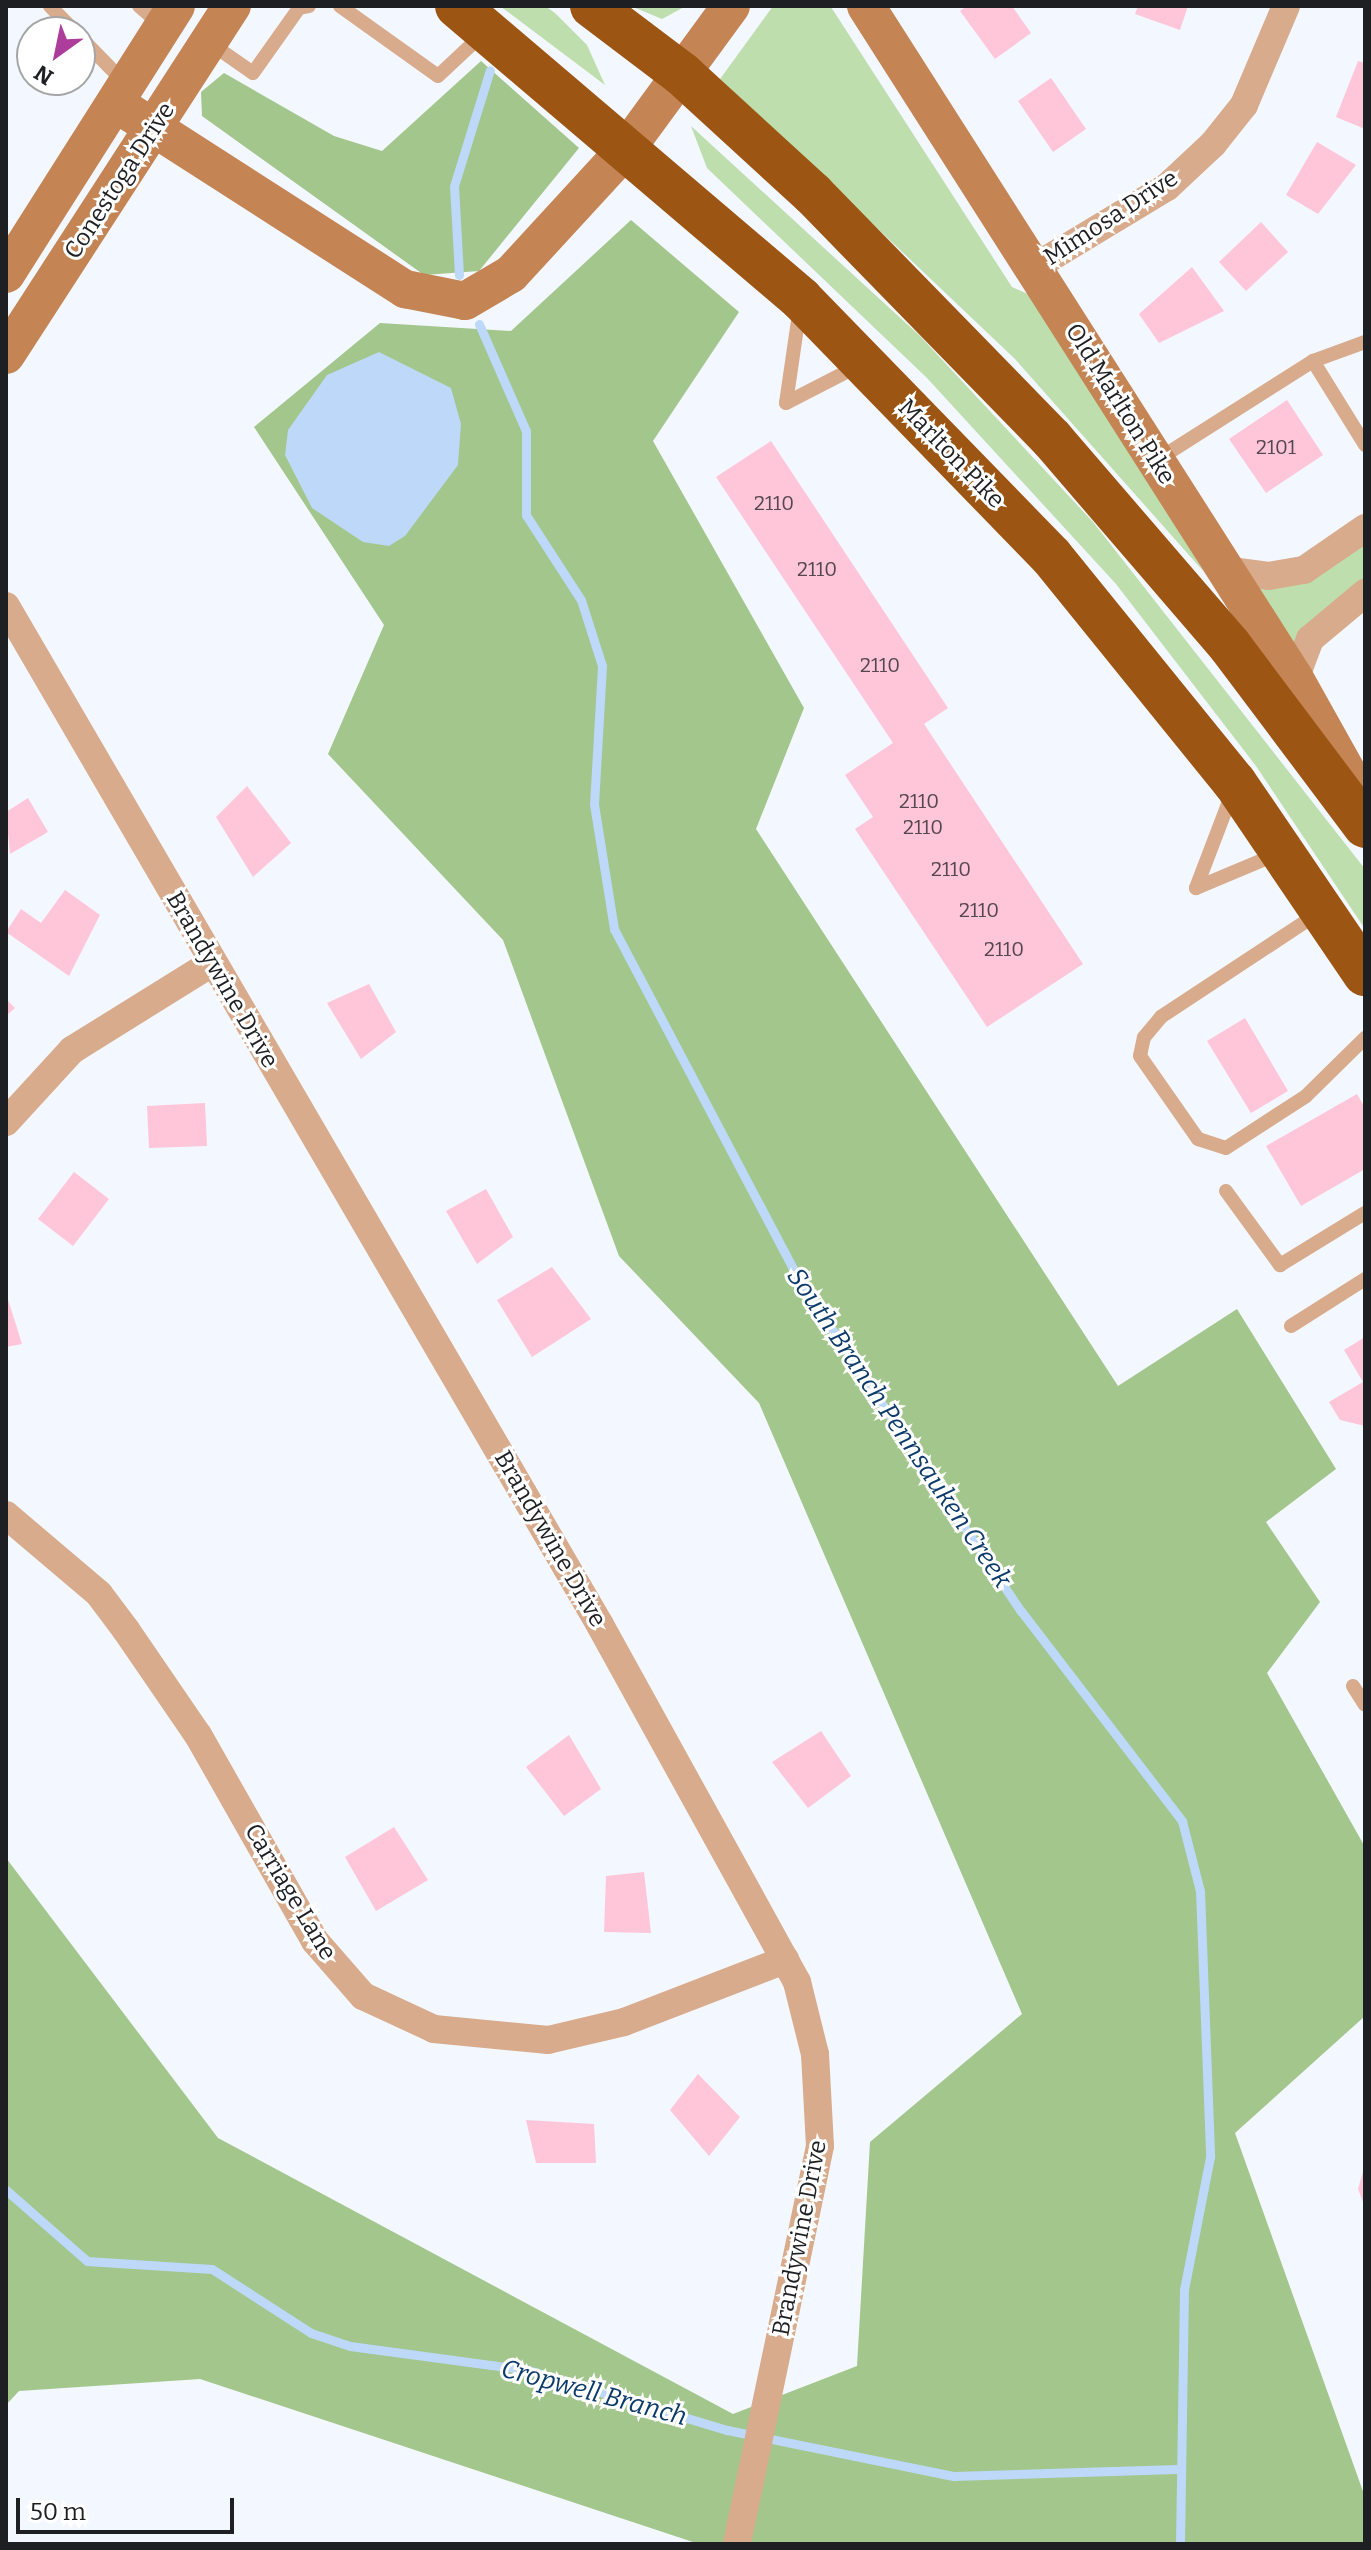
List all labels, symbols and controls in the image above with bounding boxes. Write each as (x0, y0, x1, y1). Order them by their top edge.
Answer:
north arrow (16, 16, 96, 96)
text: N (29, 59, 58, 91)
street label: Conestoga Drive (59, 97, 181, 265)
street label: Mimosa Drive (1039, 164, 1183, 272)
street label: Old Marlton Pike (1059, 318, 1181, 490)
street label: Marlton Pike (892, 393, 1010, 515)
house number: 2101 (1256, 435, 1296, 459)
house number: 2110 (754, 491, 794, 515)
house number: 2110 (797, 557, 837, 581)
house number: 2110 (860, 653, 900, 677)
house number: 2110 (899, 789, 939, 813)
house number: 2110 (903, 815, 943, 839)
house number: 2110 (931, 857, 971, 881)
street label: Brandywine Drive (160, 887, 284, 1073)
house number: 2110 (959, 898, 999, 922)
house number: 2110 (984, 937, 1024, 961)
water label: South Branch Pennsauken Creek (780, 1262, 1018, 1594)
street label: Brandywine Drive (488, 1446, 612, 1632)
street label: Carriage Lane (238, 1819, 342, 1965)
street label: Brandywine Drive (767, 2138, 833, 2338)
water label: Cropwell Branch (498, 2353, 690, 2433)
scale bar (20, 2482, 238, 2532)
text: 50 m (30, 2498, 86, 2526)

